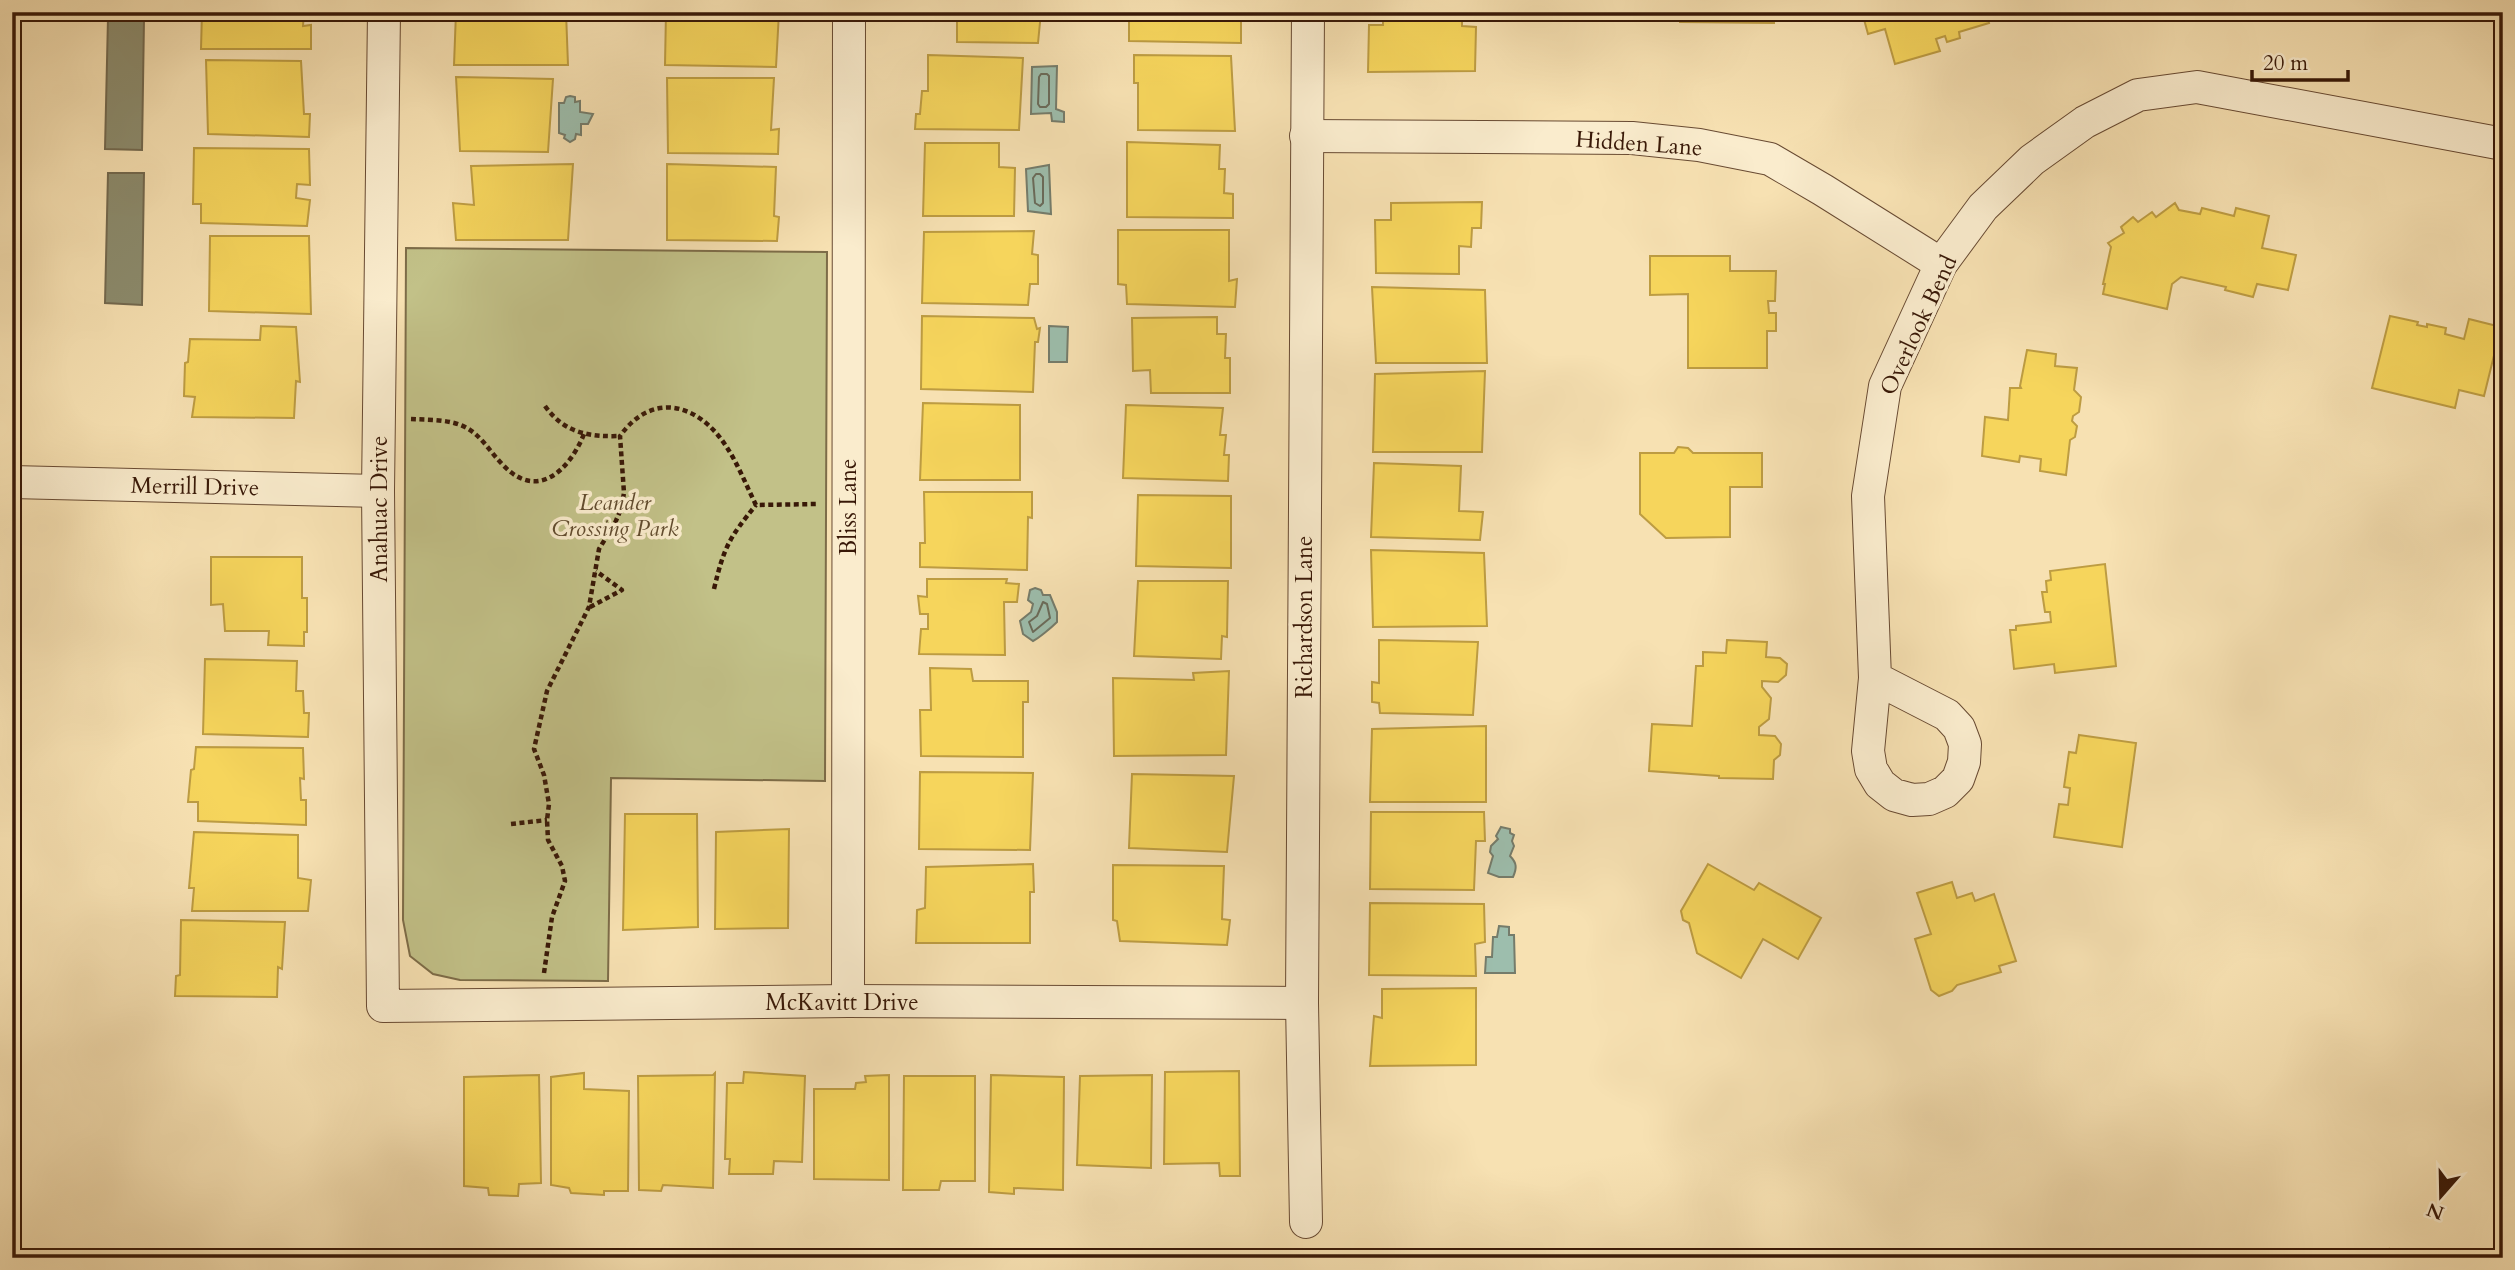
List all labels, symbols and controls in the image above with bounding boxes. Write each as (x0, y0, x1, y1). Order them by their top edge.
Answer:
scale bar (2252, 38, 2349, 82)
text: 20 m (2263, 49, 2308, 78)
street label: Hidden Lane (1574, 124, 1704, 163)
street label: Overlook Bend (1873, 250, 1965, 400)
street label: Anahuac Drive (364, 436, 395, 582)
street label: Bliss Lane (833, 459, 864, 555)
street label: Merrill Drive (130, 470, 260, 503)
park label: Leander Crossing Park (551, 487, 679, 544)
street label: Richardson Lane (1289, 536, 1320, 698)
street label: McKavitt Drive (765, 987, 919, 1018)
north arrow (2406, 1162, 2476, 1232)
text: N (2423, 1196, 2448, 1226)

